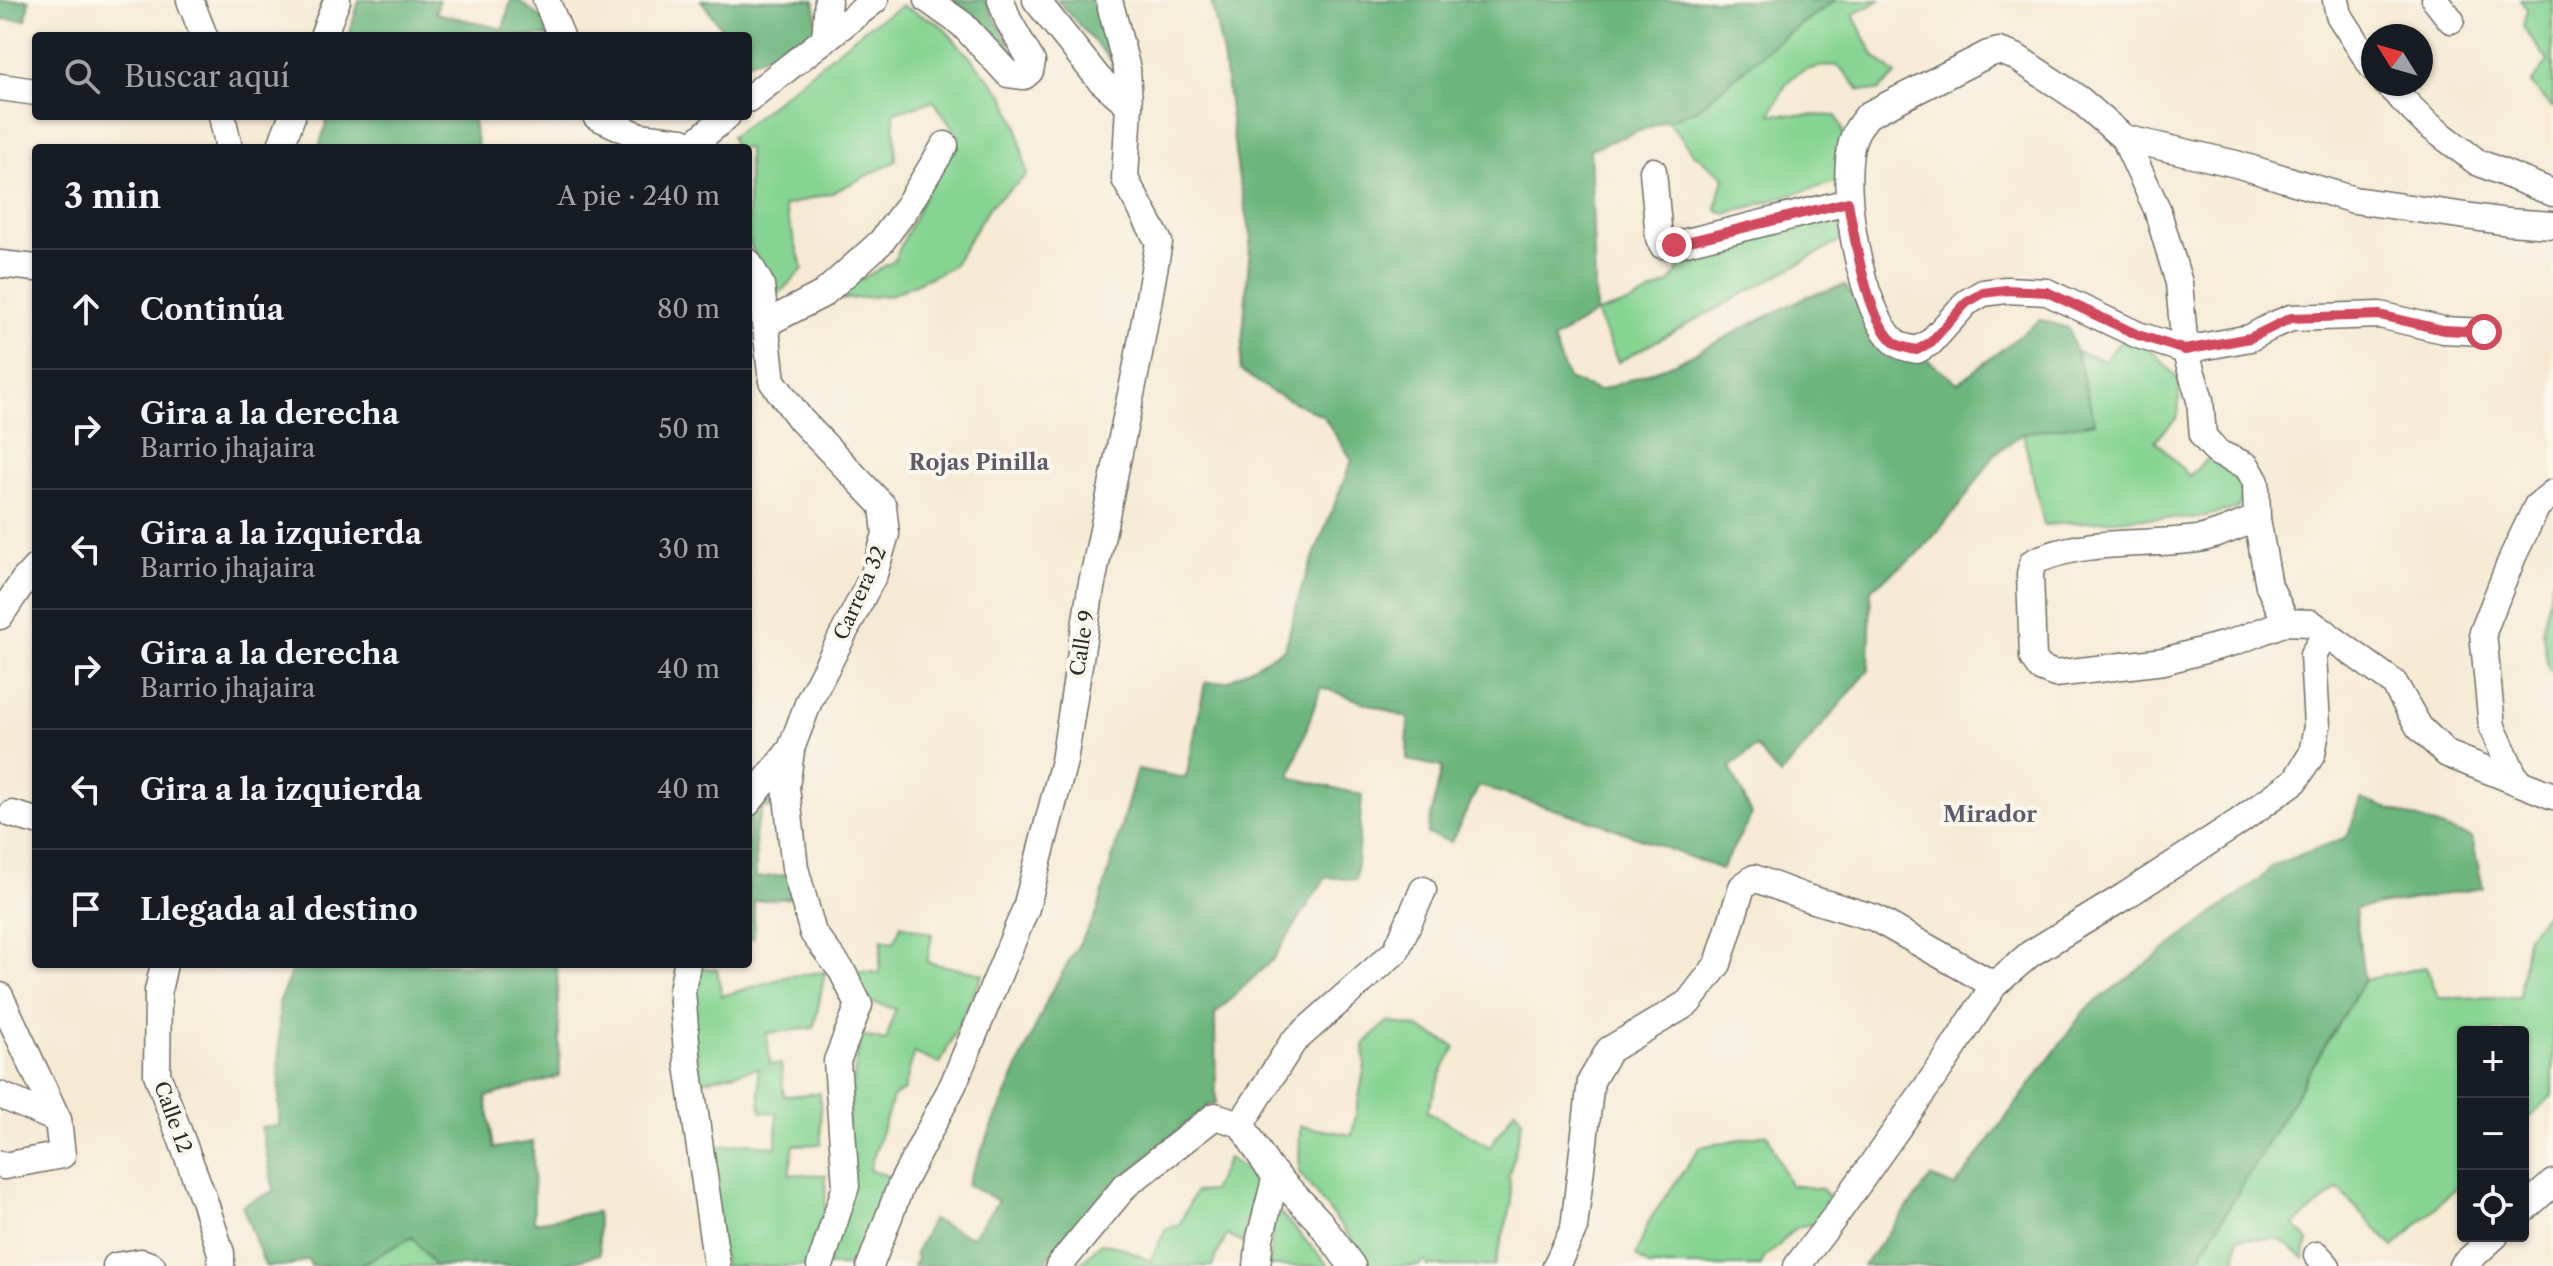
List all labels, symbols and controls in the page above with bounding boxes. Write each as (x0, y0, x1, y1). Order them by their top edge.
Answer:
north arrow (2361, 24, 2433, 96)
search box (32, 32, 752, 120)
icon: search (60, 54, 104, 98)
text: Buscar aquí (124, 58, 290, 95)
text: 3 min (64, 175, 161, 217)
text: A pie · 240 m (558, 180, 720, 212)
route end (1656, 227, 1692, 263)
icon: ahead (64, 287, 108, 331)
text: Continúa (140, 291, 284, 328)
text: 80 m (657, 293, 720, 325)
route start (2466, 314, 2502, 350)
text: Gira a la derecha (140, 395, 399, 432)
icon: right (64, 407, 108, 451)
text: 50 m (658, 413, 720, 445)
text: Barrio jhajaira (140, 432, 316, 464)
district label: Rojas Pinilla (909, 449, 1050, 476)
text: Gira a la izquierda (140, 515, 422, 552)
icon: left (64, 527, 108, 571)
text: 30 m (658, 533, 720, 565)
street label: Carrera 32 (829, 542, 891, 644)
text: Barrio jhajaira (140, 552, 316, 584)
street label: Calle 9 (1065, 608, 1099, 678)
text: Gira a la derecha (140, 635, 399, 672)
icon: right (64, 647, 108, 691)
text: 40 m (657, 653, 720, 685)
text: Barrio jhajaira (140, 672, 316, 704)
icon: left (64, 767, 108, 811)
text: Gira a la izquierda (140, 771, 422, 808)
text: 40 m (657, 773, 720, 805)
district label: Mirador (1943, 801, 2037, 828)
icon: arrive (64, 887, 108, 931)
text: Llegada al destino (140, 891, 418, 928)
map controls (2457, 1026, 2529, 1242)
button: + (2457, 1026, 2529, 1098)
street label: Calle 12 (149, 1078, 197, 1156)
button: − (2457, 1098, 2529, 1170)
button: locate (2457, 1170, 2529, 1242)

